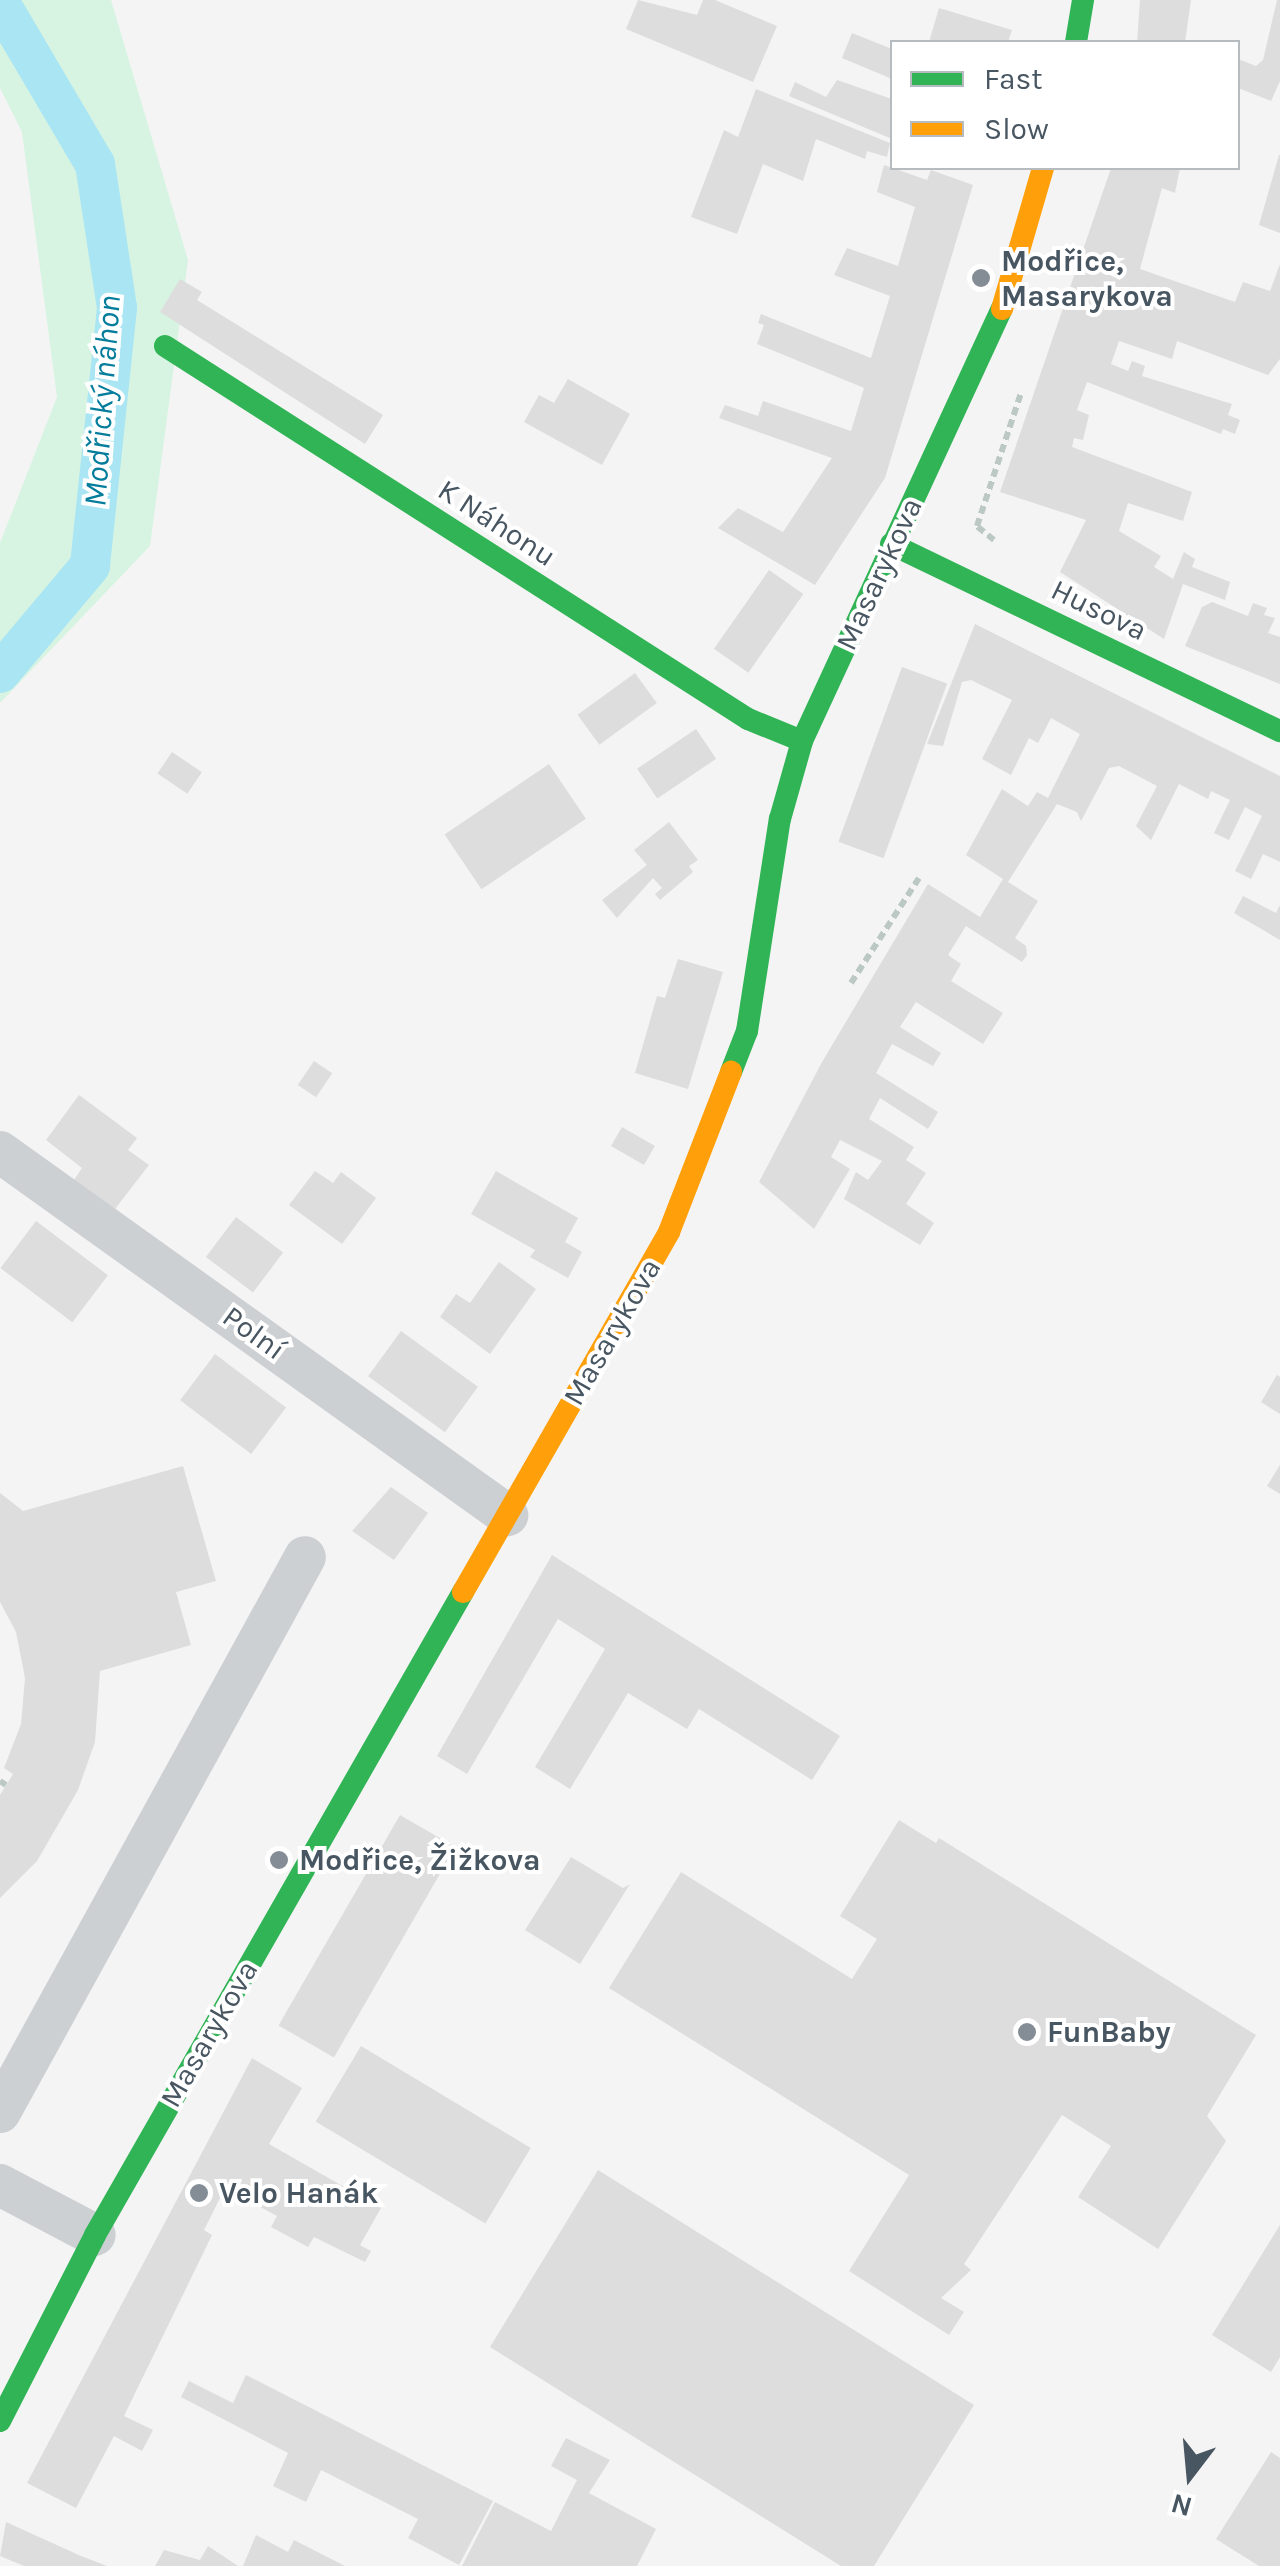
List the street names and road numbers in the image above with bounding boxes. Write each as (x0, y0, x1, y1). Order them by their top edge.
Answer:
street label: K Náhonu (431, 472, 563, 574)
street label: Masarykova (828, 492, 930, 656)
street label: Husova (1045, 571, 1153, 649)
street label: Masarykova (555, 1252, 669, 1412)
street label: Polní (216, 1298, 292, 1368)
street label: Masarykova (152, 1954, 266, 2114)

